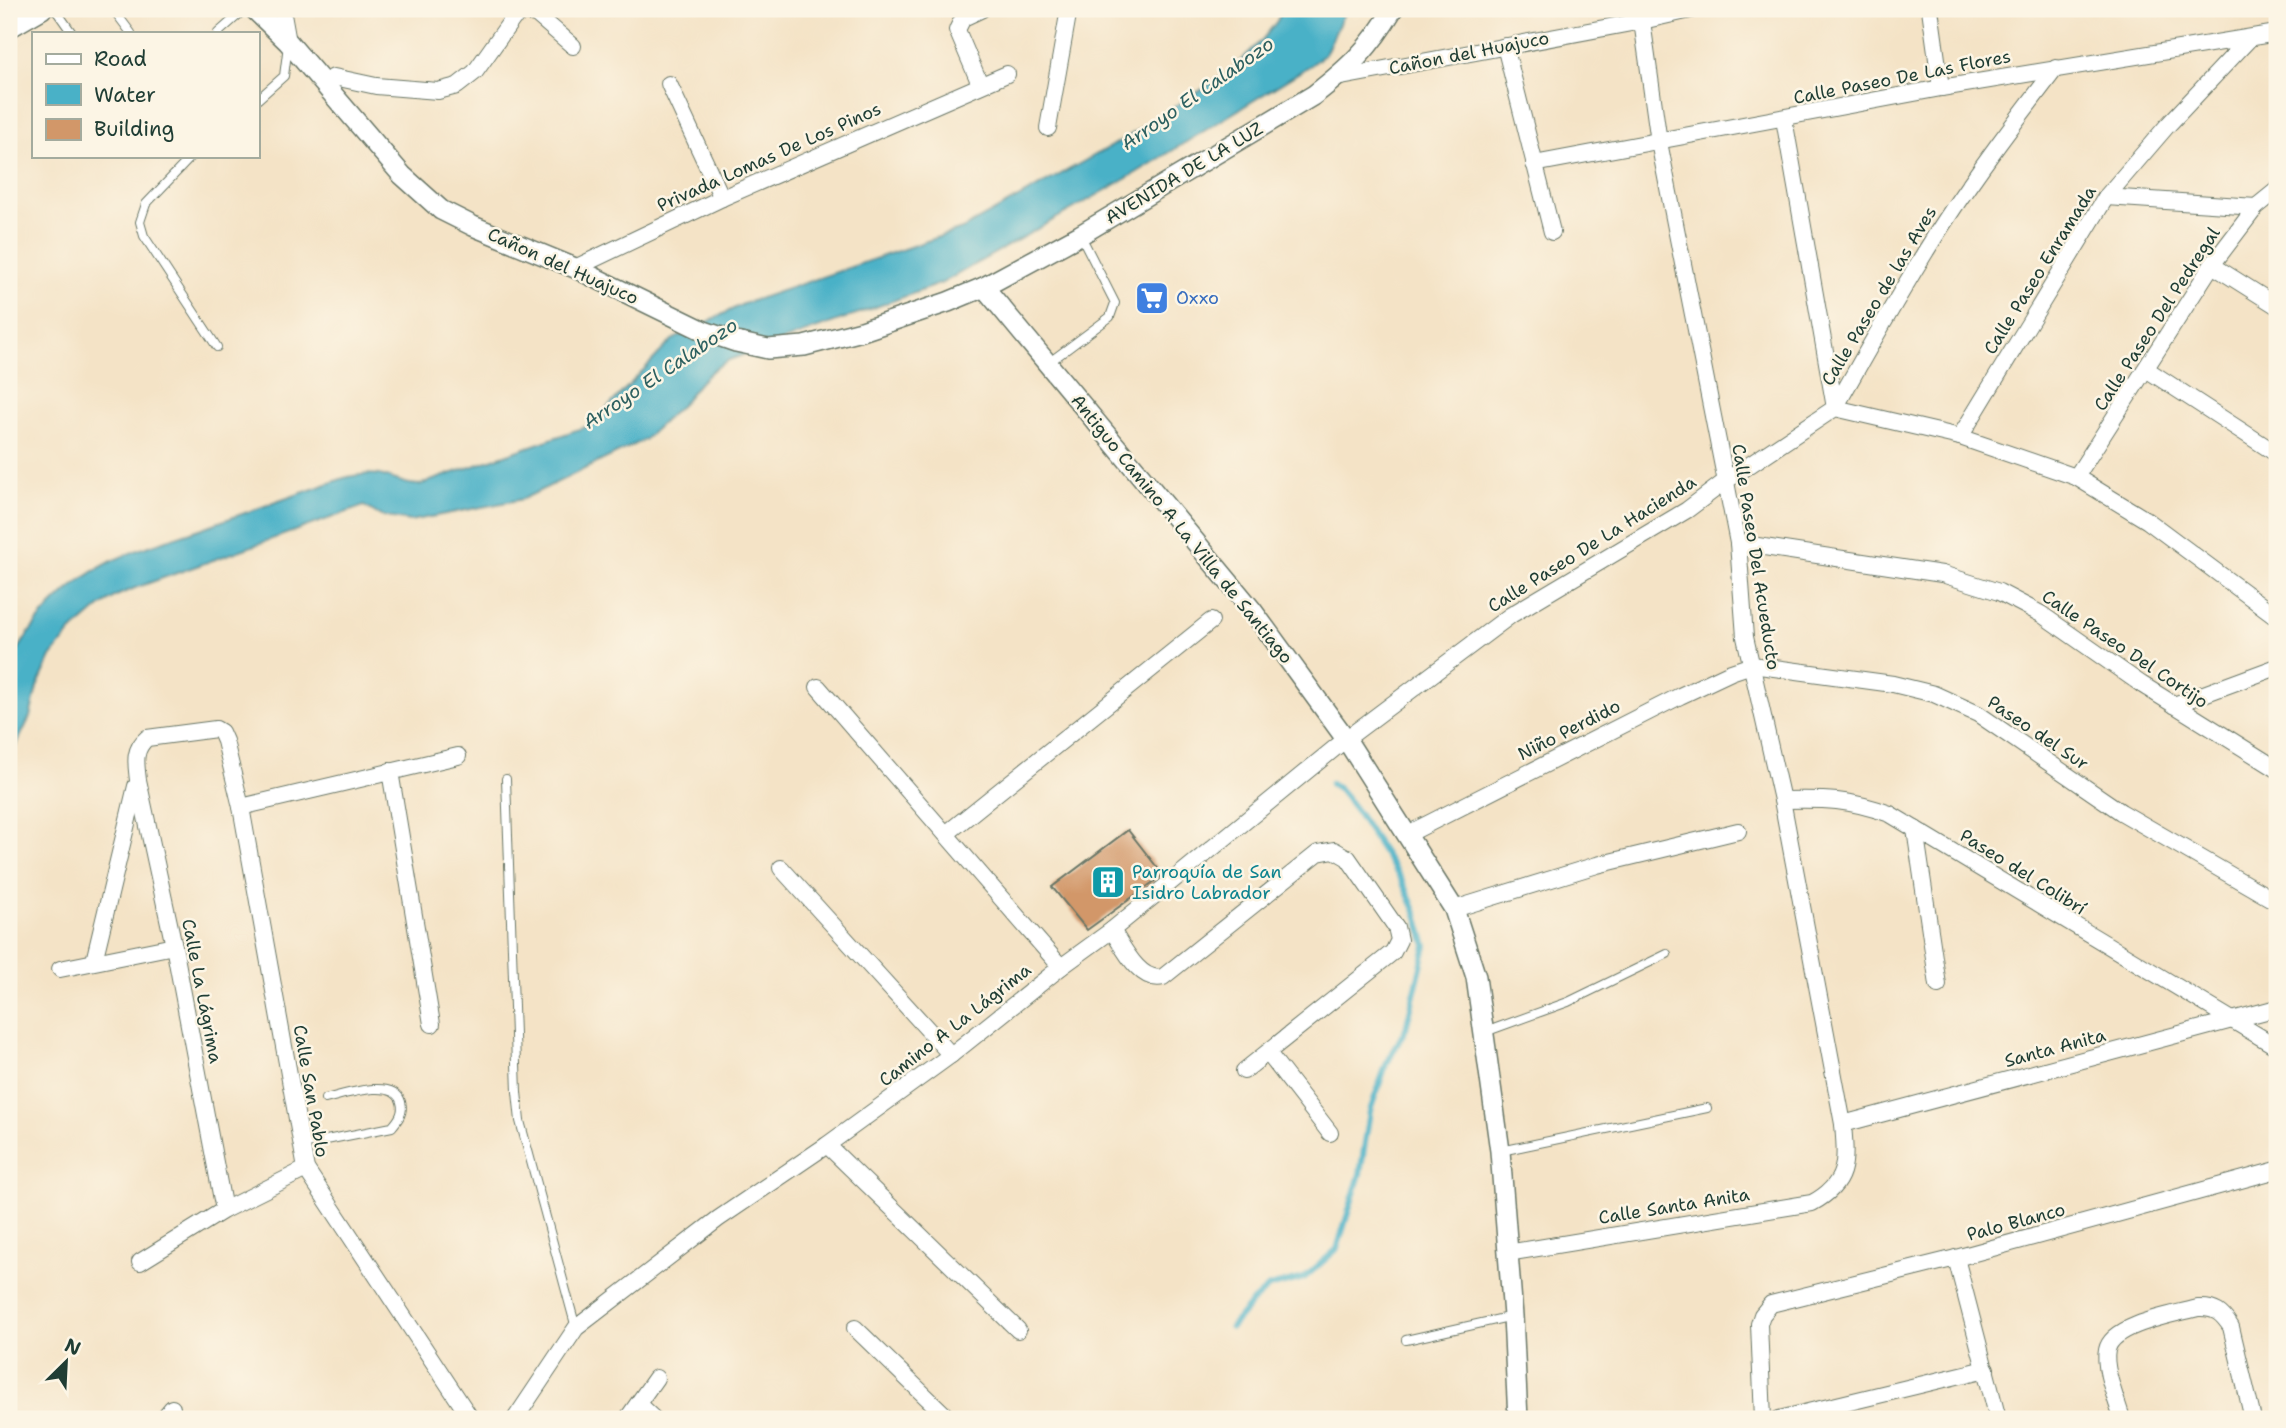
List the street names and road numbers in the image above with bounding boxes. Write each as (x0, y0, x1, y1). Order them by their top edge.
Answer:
street label: Cañon del Huajuco (1387, 26, 1551, 80)
street label: Calle Paseo De Las Flores (1791, 44, 2013, 110)
street label: Privada Lomas De Los Pinos (653, 97, 885, 217)
street label: AVENIDA DE LA LUZ (1101, 116, 1267, 230)
street label: Calle Paseo Enramada (1978, 181, 2102, 359)
street label: Calle Paseo de las Aves (1816, 202, 1942, 390)
street label: Cañon del Huajuco (484, 222, 642, 310)
street label: Calle Paseo Del Pedregal (2089, 222, 2226, 415)
street label: Antiguo Camino A La Villa de Santiago (1066, 389, 1298, 669)
street label: Calle Paseo Del Acueducto (1726, 442, 1786, 672)
street label: Calle Paseo De La Hacienda (1483, 470, 1701, 618)
street label: Calle Paseo Del Cortijo (2037, 584, 2213, 714)
street label: Paseo del Sur (1983, 690, 2093, 776)
street label: Niño Perdido (1514, 694, 1624, 766)
street label: Paseo del Colibrí (1955, 824, 2091, 920)
street label: Calle La Lágrima (176, 917, 228, 1065)
street label: Camino A La Lágrima (874, 958, 1036, 1092)
street label: Calle San Pablo (288, 1023, 334, 1159)
street label: Santa Anita (2002, 1023, 2108, 1073)
street label: Calle Santa Anita (1597, 1182, 1751, 1230)
street label: Palo Blanco (1964, 1197, 2068, 1247)

